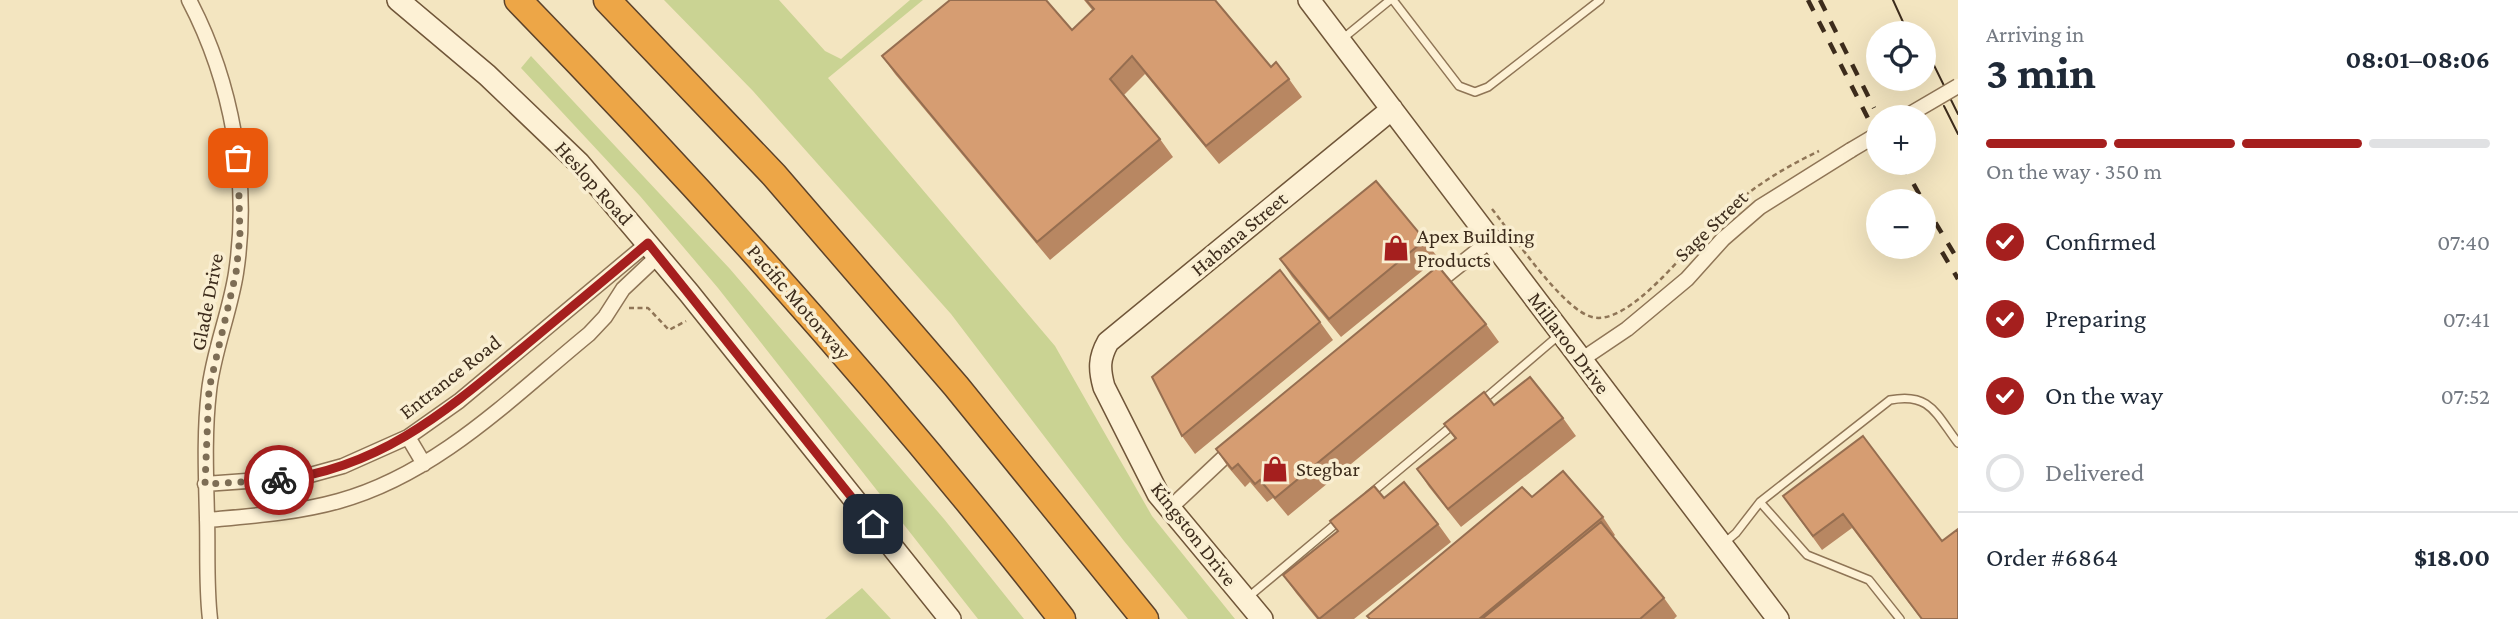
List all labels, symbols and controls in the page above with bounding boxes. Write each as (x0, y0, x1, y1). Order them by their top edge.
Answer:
map controls (1866, 21, 1936, 259)
button: locate (1866, 21, 1936, 91)
text: Arriving in (1986, 21, 2084, 47)
text: 08:01–08:06 (2345, 45, 2490, 74)
text: 3 min (1986, 47, 2096, 98)
button: + (1866, 105, 1936, 175)
pin (208, 128, 268, 188)
street label: Heslop Road (550, 136, 638, 230)
icon: bag (219, 139, 257, 177)
text: On the way · 350 m (1986, 158, 2162, 184)
street label: Sage Street (1670, 185, 1753, 267)
street label: Habana Street (1186, 186, 1293, 281)
button: − (1866, 189, 1936, 259)
icon: check (1986, 223, 2024, 261)
place label: Apex Building Products (1417, 224, 1534, 272)
text: Confirmed (2045, 227, 2156, 256)
text: 07:40 (2437, 229, 2490, 255)
shop icon: Apex Building Products (1381, 233, 1411, 263)
street label: Pacific Motorway (742, 239, 856, 365)
street label: Glade Drive (186, 251, 228, 353)
street label: Millaroo Drive (1523, 287, 1615, 399)
icon: check (1986, 300, 2024, 338)
text: Preparing (2045, 304, 2146, 333)
text: 07:41 (2443, 306, 2490, 332)
street label: Entrance Road (395, 330, 505, 424)
icon: check (1986, 377, 2024, 415)
text: On the way (2045, 381, 2163, 410)
text: 07:52 (2441, 383, 2490, 409)
courier (244, 445, 314, 515)
shop icon: Stegbar (1260, 454, 1290, 484)
place label: Stegbar (1296, 457, 1361, 481)
text: Delivered (2045, 458, 2144, 487)
icon: bike (260, 461, 298, 499)
street label: Kingston Drive (1146, 477, 1242, 591)
pin (843, 494, 903, 554)
icon: home (854, 505, 892, 543)
text: Order #6864 (1986, 543, 2118, 572)
text: $18.00 (2414, 543, 2490, 572)

